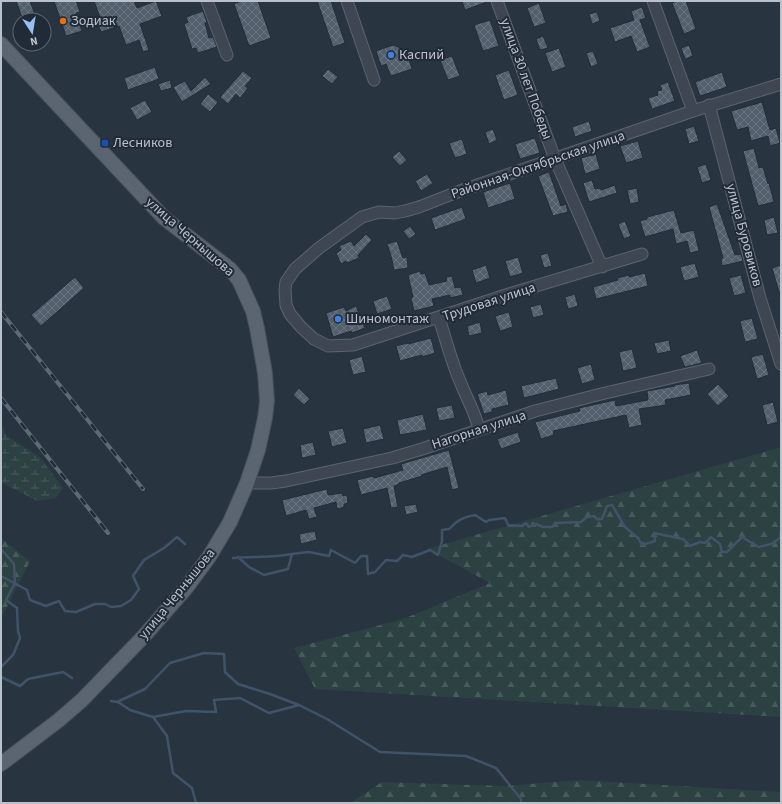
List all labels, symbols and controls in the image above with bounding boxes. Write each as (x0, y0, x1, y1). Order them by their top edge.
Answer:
place label: Зодиак (71, 11, 116, 31)
north arrow (12, 12, 52, 52)
marker: Зодиак (58, 16, 68, 26)
street label: улица 30 лет Победы (495, 16, 557, 142)
text: N (29, 33, 39, 49)
place label: Каспий (399, 45, 444, 65)
marker: Каспий (386, 50, 396, 60)
street label: Районная-Октябрьская улица (448, 126, 628, 204)
place label: Лесников (113, 133, 172, 153)
marker: Лесников (100, 138, 110, 148)
street label: улица Буровиков (721, 181, 767, 289)
street label: улица Чернышова (141, 193, 239, 281)
street label: Трудовая улица (440, 278, 538, 326)
place label: Шиномонтаж (346, 309, 429, 329)
marker: Шиномонтаж (333, 314, 343, 324)
street label: Нагорная улица (429, 405, 529, 455)
street label: улица Чернышова (134, 544, 220, 644)

